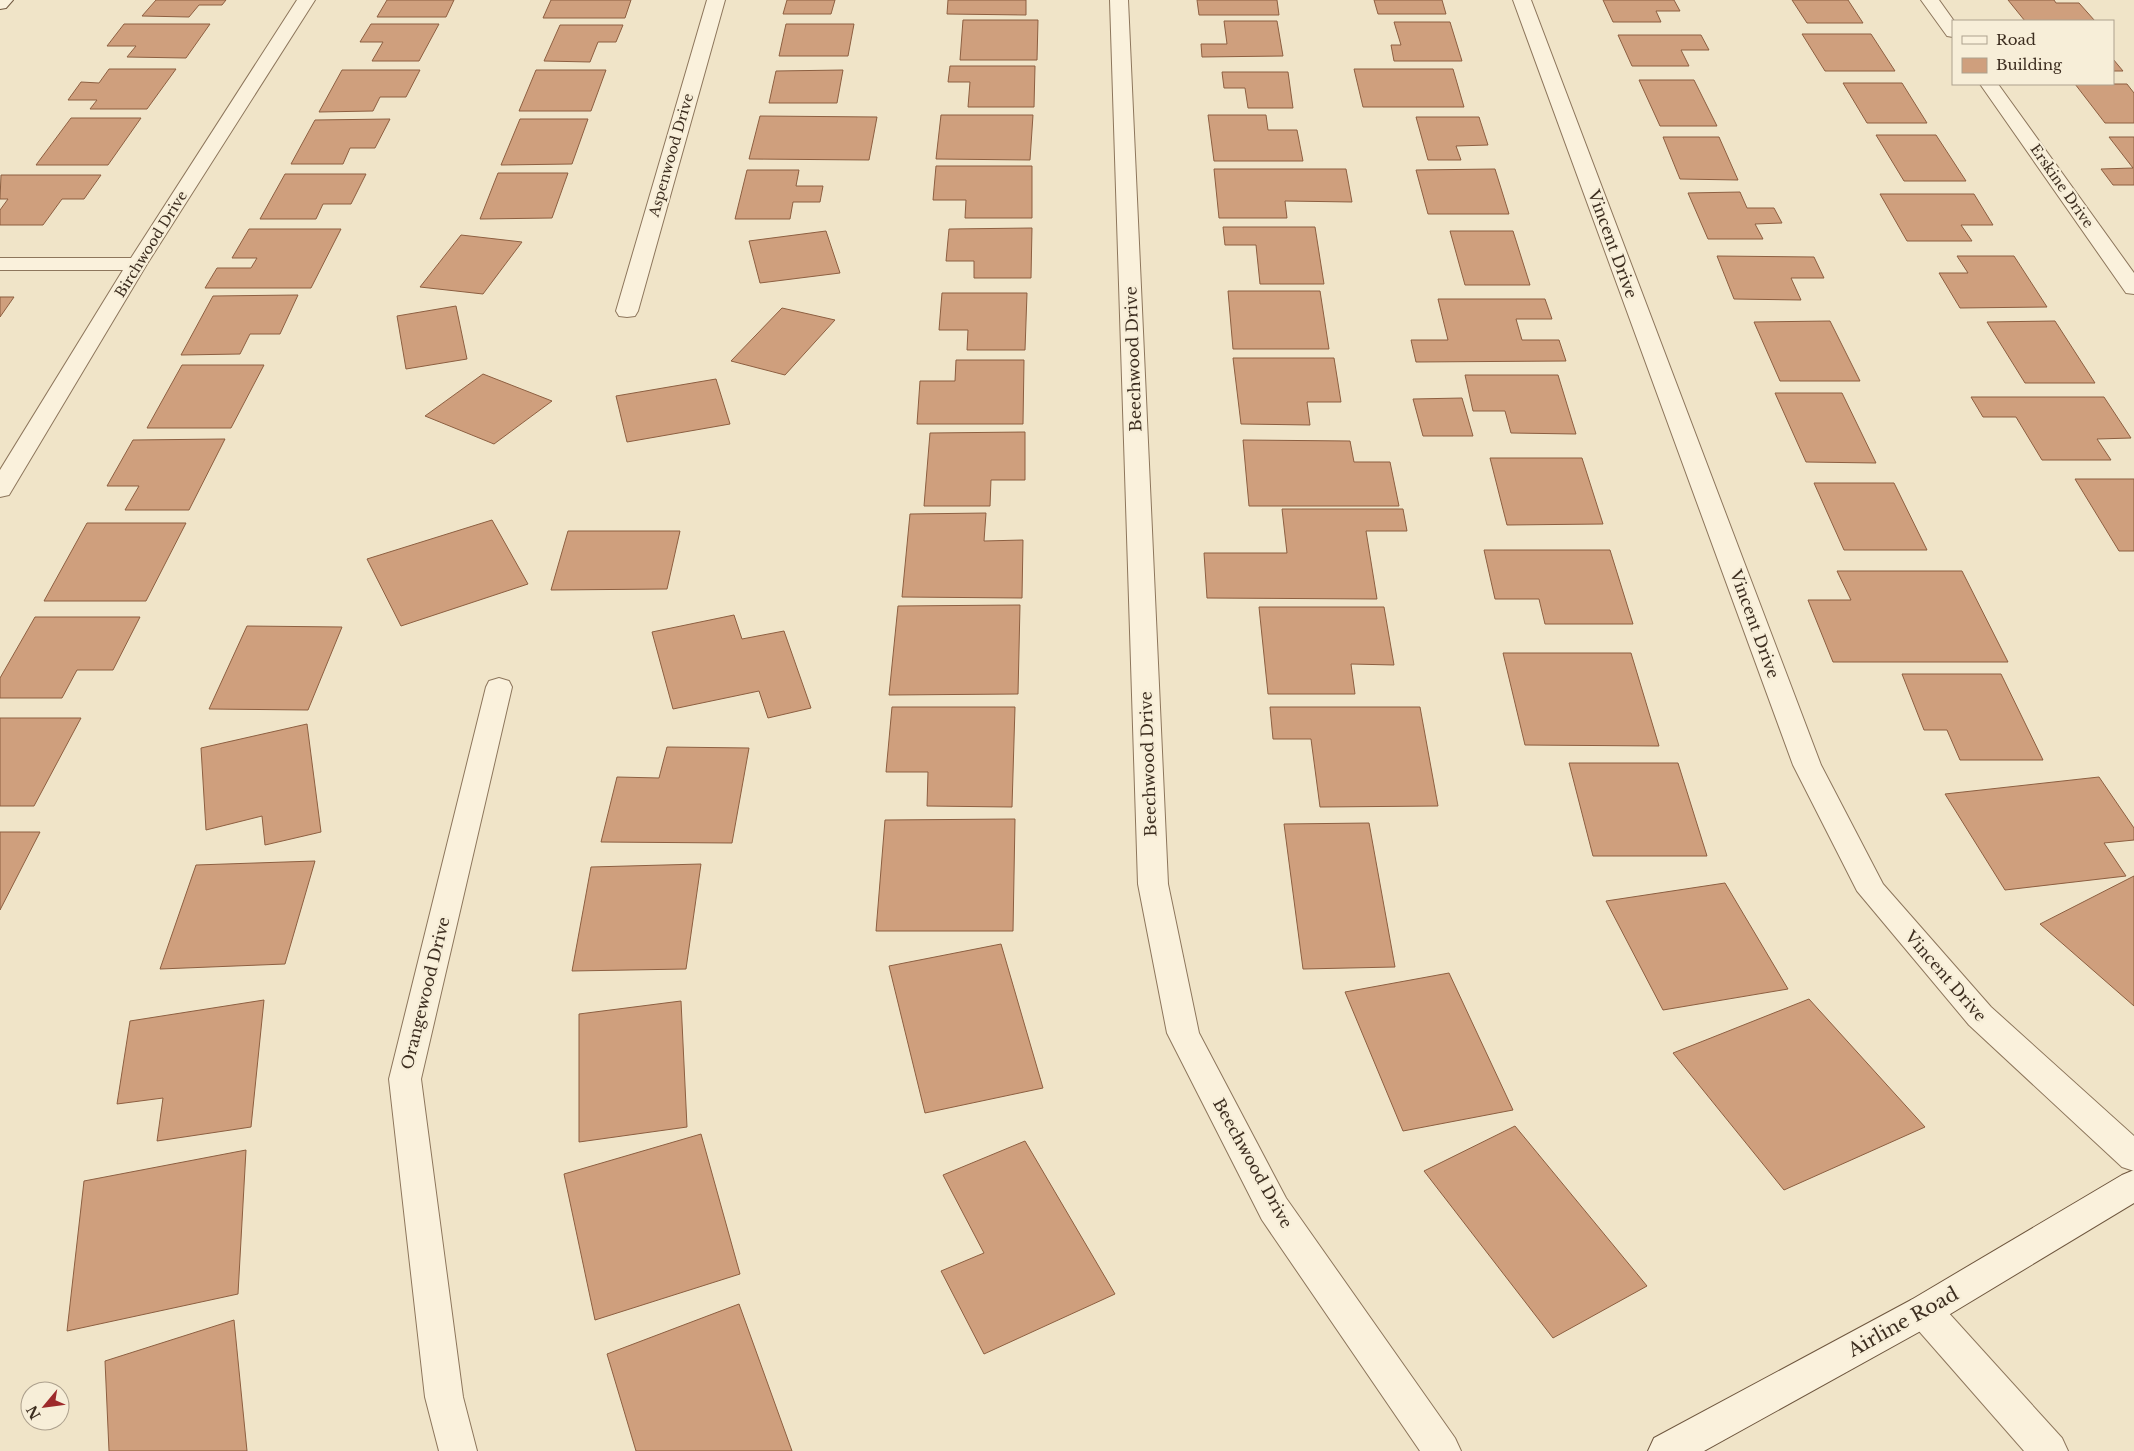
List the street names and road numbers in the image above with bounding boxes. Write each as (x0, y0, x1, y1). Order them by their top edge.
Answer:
street label: Aspenwood Drive (644, 91, 697, 220)
street label: Erskine Drive (2026, 141, 2098, 231)
street label: Vincent Drive (1584, 186, 1642, 301)
street label: Birchwood Drive (111, 187, 191, 301)
street label: Beechwood Drive (1120, 286, 1146, 432)
street label: Vincent Drive (1726, 566, 1784, 681)
street label: Beechwood Drive (1135, 691, 1161, 837)
street label: Orangewood Drive (396, 915, 454, 1071)
street label: Vincent Drive (1900, 926, 1991, 1026)
street label: Beechwood Drive (1209, 1095, 1297, 1231)
street label: Airline Road (1843, 1282, 1962, 1362)

